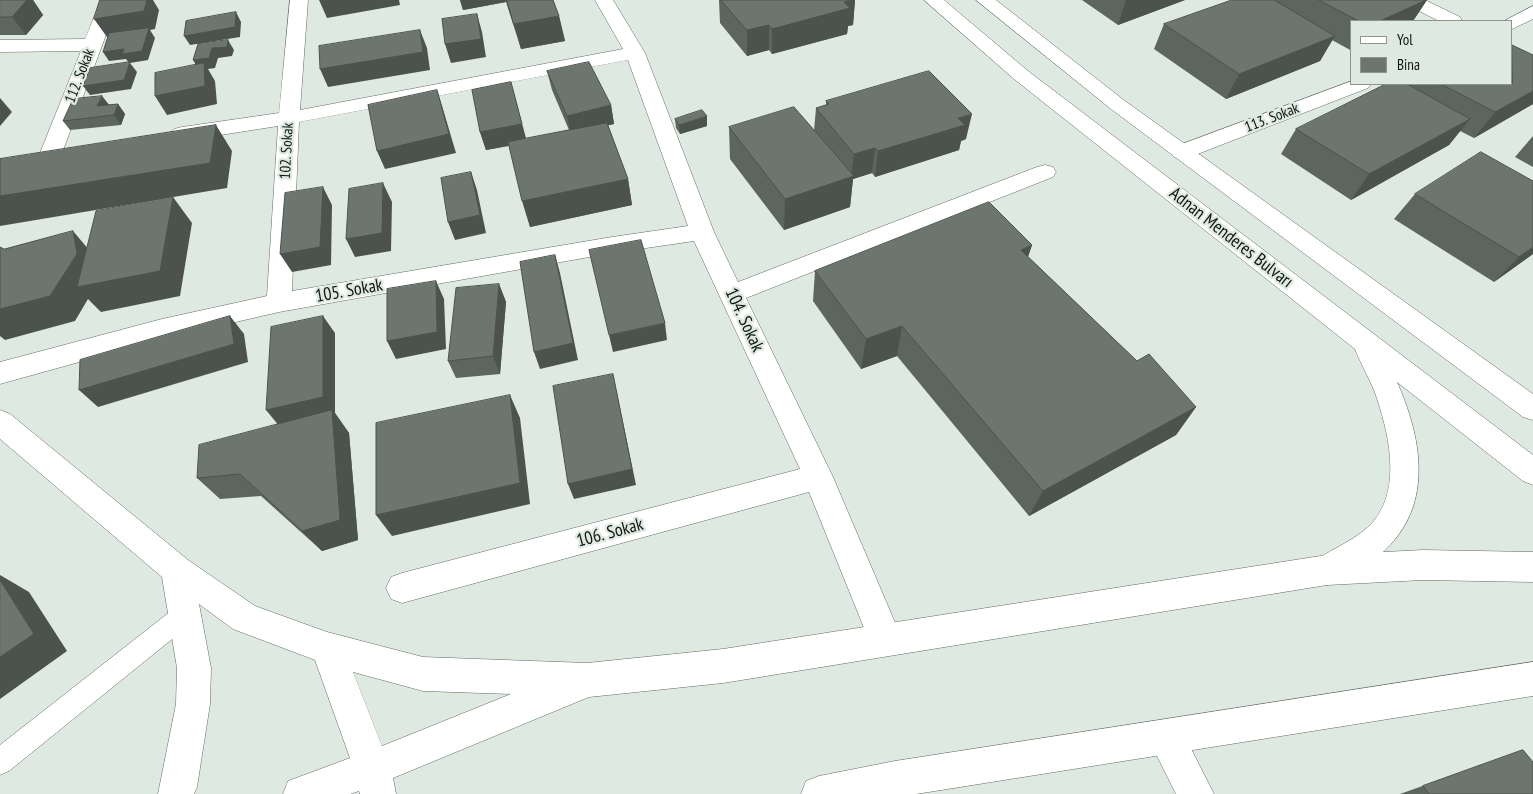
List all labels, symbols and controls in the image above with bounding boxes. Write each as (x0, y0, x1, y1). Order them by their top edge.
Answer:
legend (1350, 20, 1513, 85)
text: Yol (1397, 30, 1413, 49)
street label: 112. Sokak (61, 46, 99, 106)
text: Bina (1397, 55, 1420, 74)
street label: 113. Sokak (1242, 99, 1302, 137)
street label: 102. Sokak (277, 122, 297, 180)
street label: Adnan Menderes Bulvarı (1165, 183, 1297, 293)
street label: 105. Sokak (314, 274, 384, 308)
street label: 104. Sokak (720, 285, 768, 355)
street label: 106. Sokak (574, 514, 646, 552)

